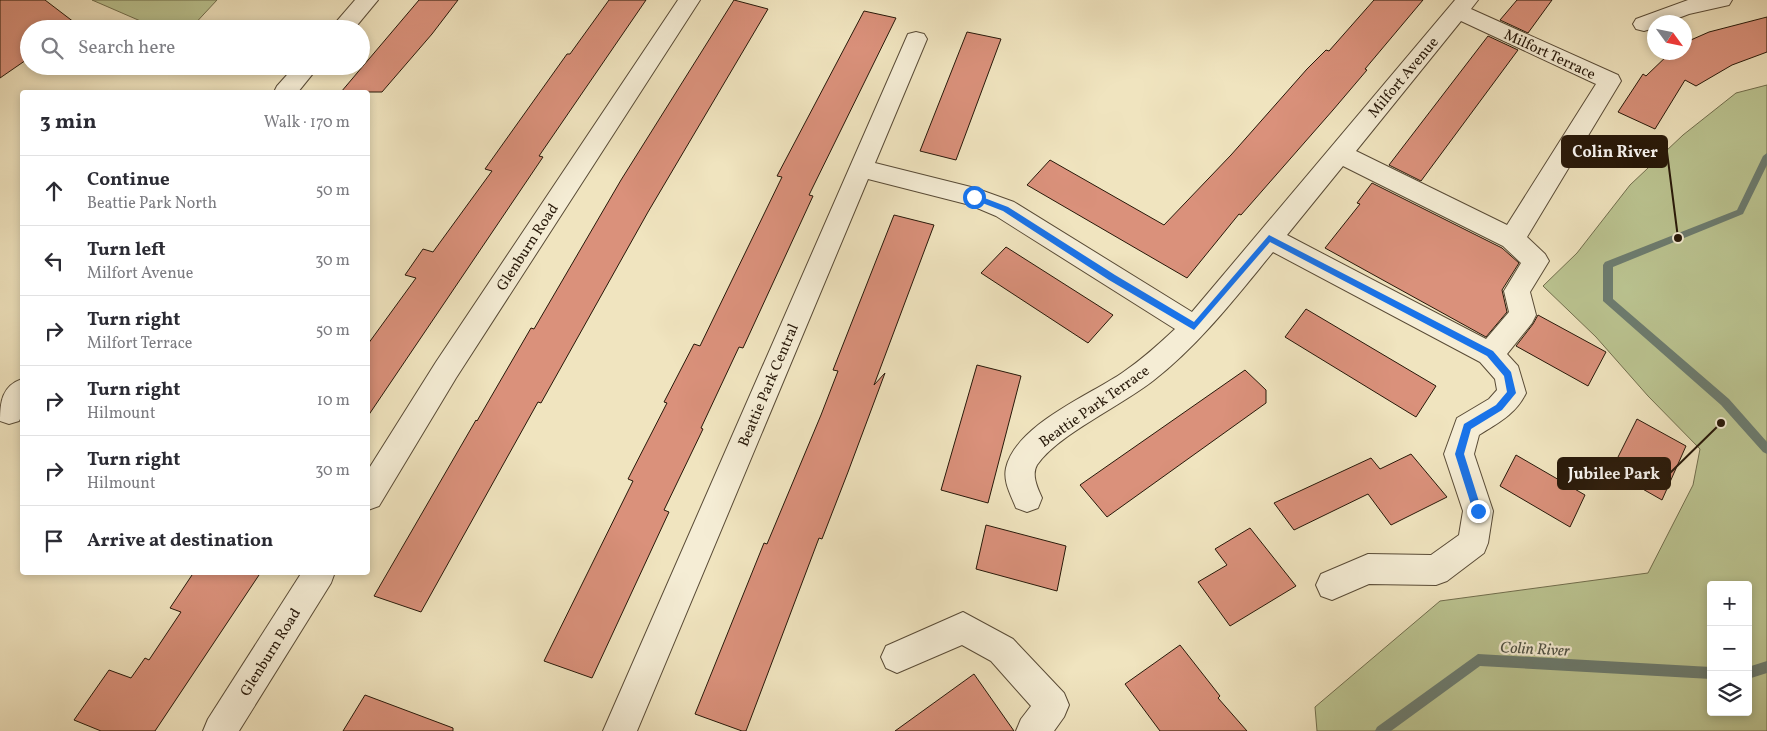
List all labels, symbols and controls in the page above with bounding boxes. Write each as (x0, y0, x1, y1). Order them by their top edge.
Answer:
north arrow (1647, 15, 1692, 60)
search box (20, 20, 370, 75)
street label: Milfort Terrace (1500, 25, 1599, 86)
street label: Milfort Avenue (1364, 33, 1444, 123)
icon: search (38, 34, 66, 62)
text: Search here (78, 35, 175, 61)
text: 3 min (40, 108, 96, 137)
text: Walk · 170 m (264, 112, 350, 134)
callout: Colin River (1562, 136, 1667, 167)
text: Colin River (1572, 142, 1658, 164)
text: Continue (87, 167, 170, 193)
icon: ahead (40, 177, 68, 205)
text: 50 m (316, 180, 350, 202)
route start (963, 186, 986, 209)
text: Beattie Park North (87, 193, 217, 215)
street label: Glenburn Road (492, 200, 564, 296)
text: Turn left (87, 237, 166, 263)
icon: left (40, 247, 68, 275)
text: 30 m (315, 250, 350, 272)
text: Milfort Avenue (87, 263, 193, 285)
text: Turn right (87, 307, 180, 333)
icon: right (40, 317, 68, 345)
text: 50 m (316, 320, 350, 342)
street label: Beattie Park Central (734, 321, 805, 450)
text: Milfort Terrace (87, 333, 192, 355)
street label: Beattie Park Terrace (1035, 361, 1154, 453)
text: Turn right (87, 377, 180, 403)
icon: right (40, 387, 68, 415)
text: 10 m (317, 390, 350, 412)
text: Hilmount (87, 403, 156, 425)
text: Turn right (87, 447, 180, 473)
icon: right (40, 457, 68, 485)
callout: Jubilee Park (1558, 458, 1670, 489)
text: 30 m (315, 460, 350, 482)
text: Jubilee Park (1567, 464, 1660, 486)
text: Hilmount (87, 473, 156, 495)
route end (1467, 500, 1490, 523)
icon: arrive (40, 527, 68, 555)
text: Arrive at destination (87, 528, 273, 554)
map controls (1707, 581, 1752, 716)
button: + (1707, 581, 1752, 626)
street label: Glenburn Road (236, 605, 307, 701)
button: − (1707, 626, 1752, 671)
water label: Colin River (1500, 637, 1571, 663)
button: layers (1707, 671, 1752, 716)

